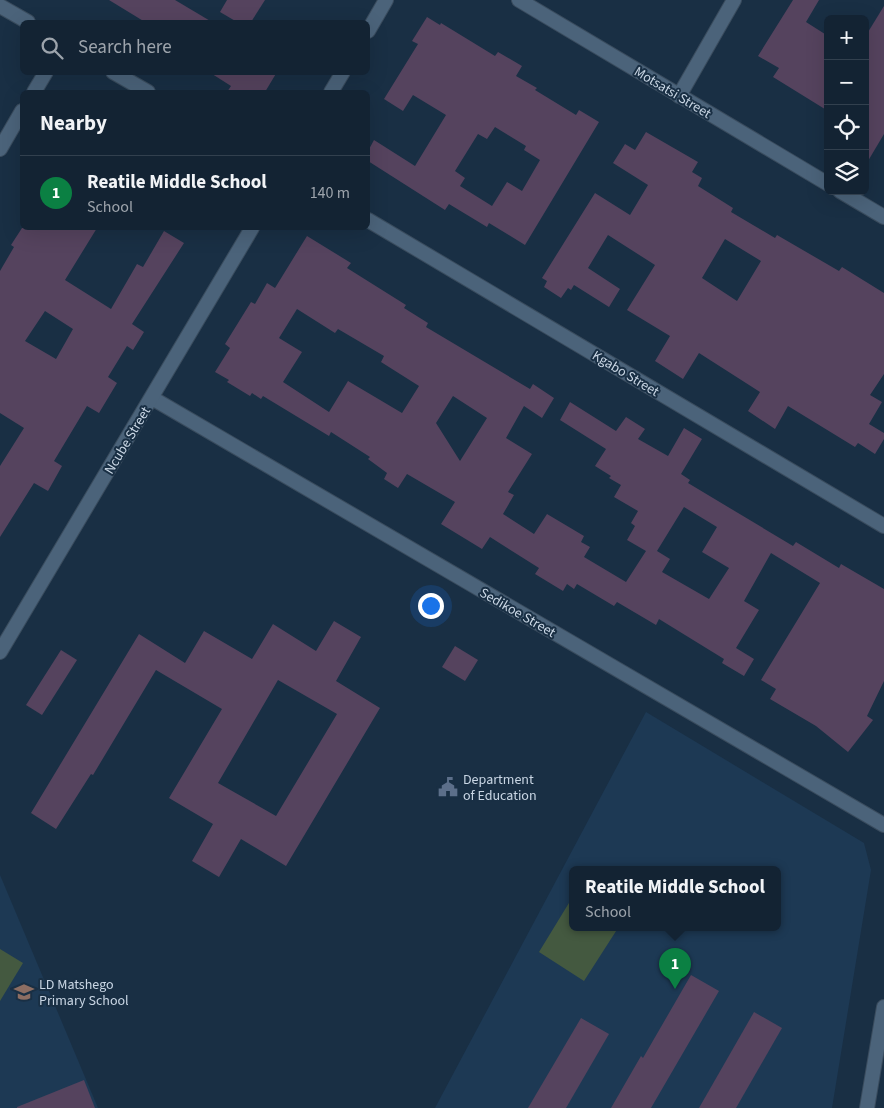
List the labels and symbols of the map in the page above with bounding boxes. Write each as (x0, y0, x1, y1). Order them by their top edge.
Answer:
street label: Motsatsi Street (630, 62, 715, 124)
street label: Kgabo Street (588, 346, 663, 402)
street label: Ncube Street (100, 403, 156, 478)
street label: Sedikoe Street (476, 583, 559, 643)
your location (418, 593, 444, 619)
place label: Department of Education (463, 770, 537, 806)
public building icon: Department of Education (437, 776, 459, 798)
pin: 1 (659, 948, 691, 989)
place label: LD Matshego Primary School (39, 975, 129, 1011)
school or university icon: LD Matshego Primary School (13, 981, 35, 1003)

